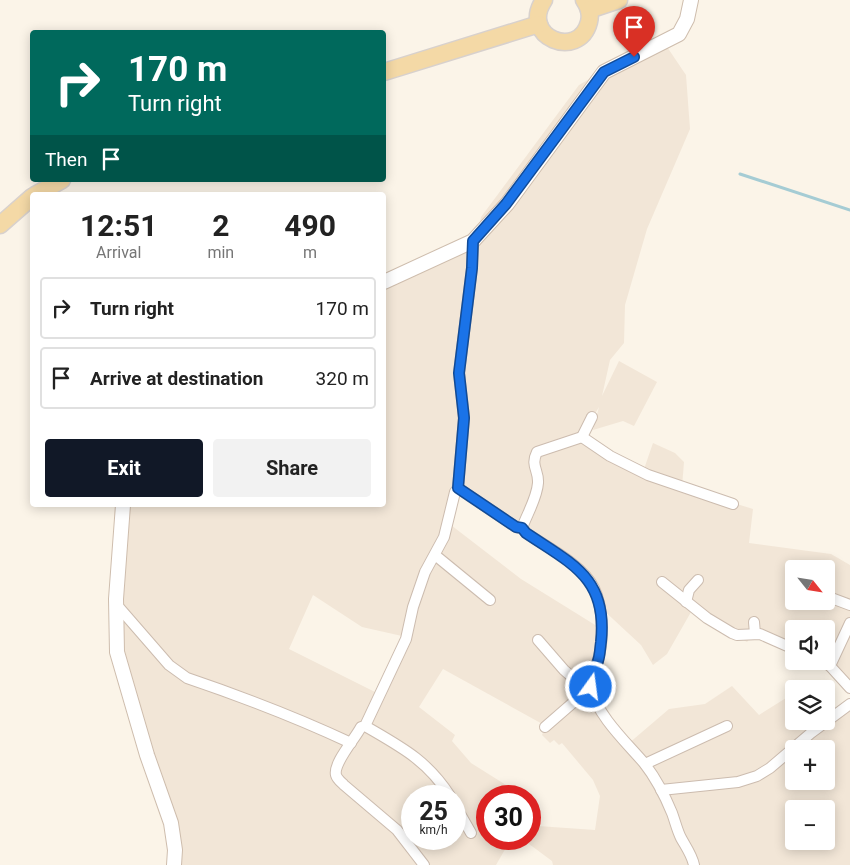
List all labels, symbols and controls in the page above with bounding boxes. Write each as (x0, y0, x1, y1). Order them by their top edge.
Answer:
pin (613, 6, 655, 57)
icon: arrive (620, 13, 648, 41)
text: 170 m (128, 49, 227, 90)
icon: right (45, 50, 110, 115)
text: Turn right (128, 91, 222, 116)
icon: arrive (97, 145, 125, 173)
text: Then (45, 148, 87, 171)
text: 12:51 (80, 208, 157, 243)
text: 2 (212, 208, 229, 243)
text: 490 (284, 208, 336, 243)
text: Arrival (96, 243, 141, 262)
text: min (207, 243, 234, 262)
text: m (303, 243, 317, 262)
icon: right (47, 294, 75, 322)
text: Turn right (90, 297, 174, 320)
text: 170 m (316, 297, 369, 320)
icon: arrive (47, 364, 75, 392)
text: Arrive at destination (90, 367, 263, 390)
text: 320 m (316, 367, 369, 390)
button: Exit (45, 439, 203, 497)
button: Share (213, 439, 371, 497)
north arrow (785, 560, 835, 610)
map controls (785, 560, 835, 850)
button: sound (785, 620, 835, 670)
position arrow (564, 660, 616, 712)
button: layers (785, 680, 835, 730)
button: + (785, 740, 835, 790)
speed limit sign: 30 (476, 785, 541, 850)
text: 25 (419, 797, 448, 826)
button: − (785, 800, 835, 850)
text: km/h (419, 823, 448, 837)

